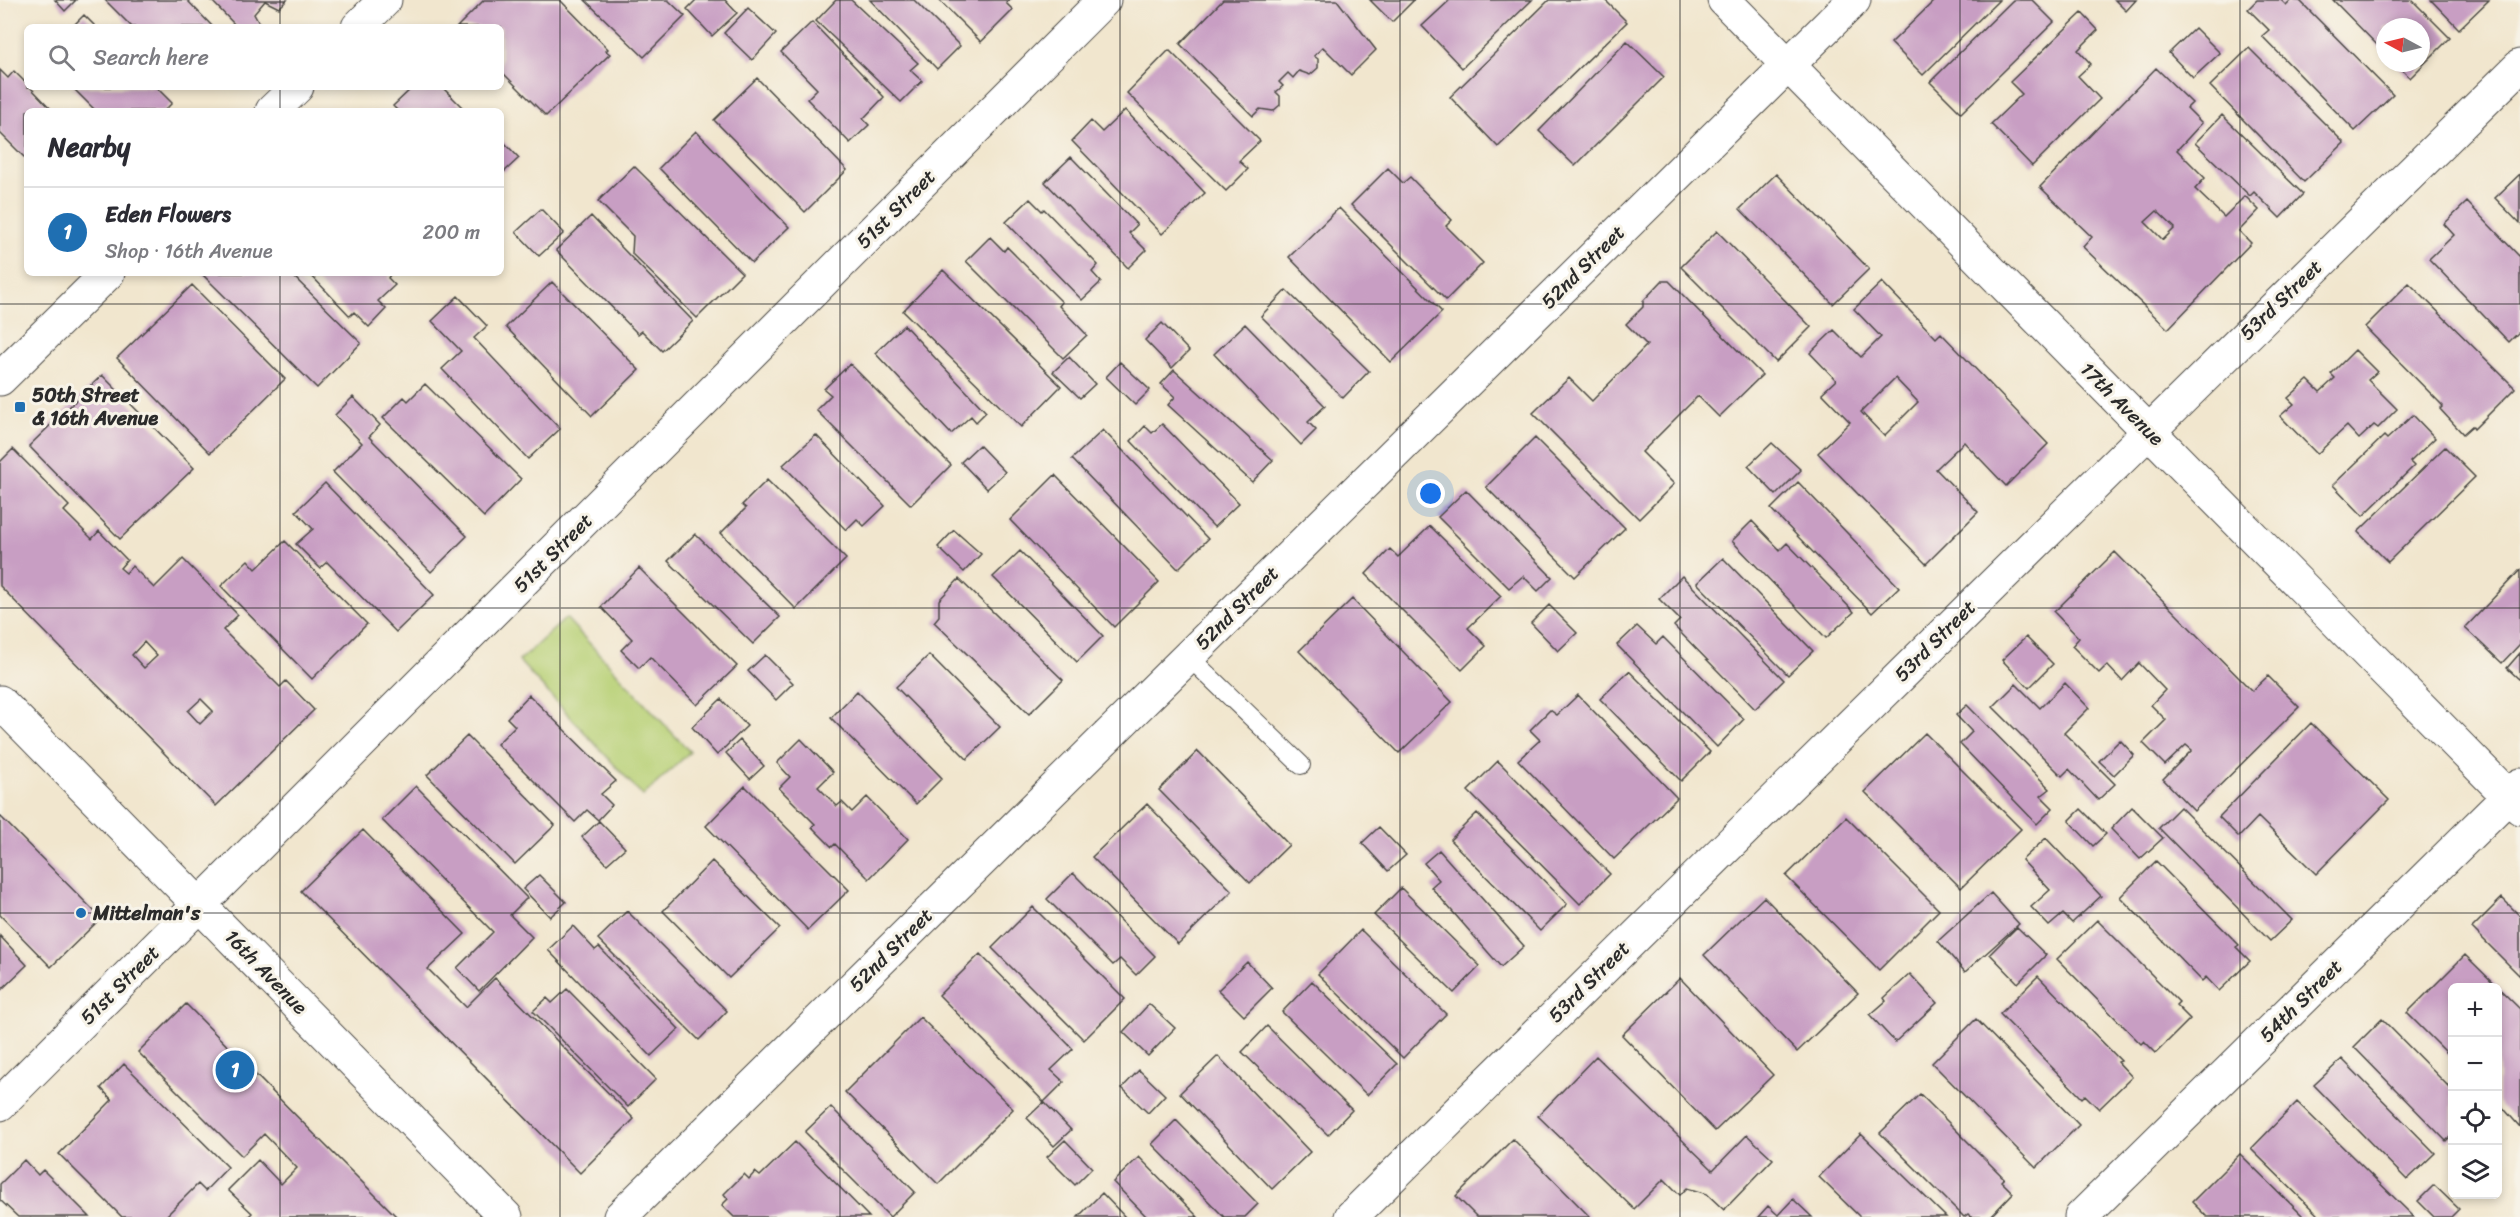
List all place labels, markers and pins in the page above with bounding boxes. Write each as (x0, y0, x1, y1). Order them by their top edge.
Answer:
place label: 50th Street & 16th Avenue (32, 378, 158, 436)
marker: 50th Street & 16th Avenue (13, 400, 27, 414)
place label: Mittelman's (92, 896, 201, 931)
marker: Mittelman's (74, 906, 88, 920)
pin: 1 (216, 1048, 254, 1092)

